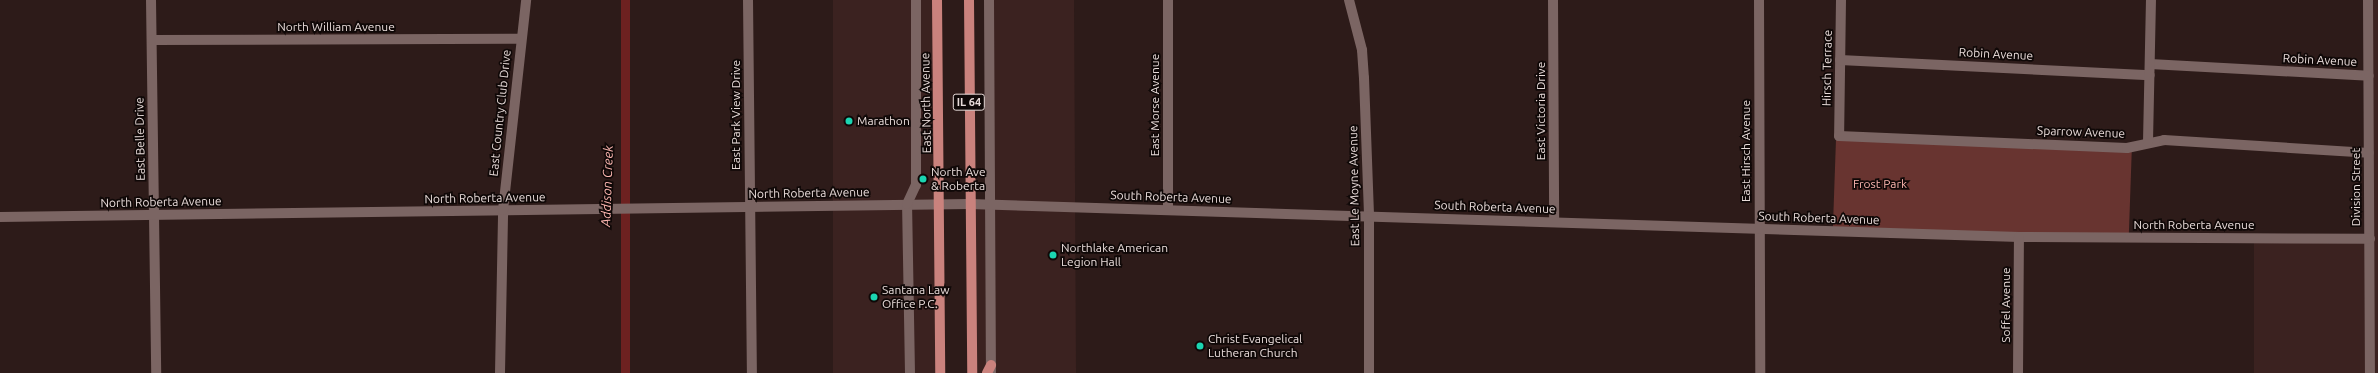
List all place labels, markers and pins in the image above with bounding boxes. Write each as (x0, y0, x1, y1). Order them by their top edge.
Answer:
place label: Marathon (857, 114, 910, 128)
marker: Marathon (844, 116, 854, 126)
place label: North Ave & Roberta (931, 165, 986, 193)
marker: North Ave & Roberta (918, 174, 928, 184)
place label: Northlake American Legion Hall (1061, 241, 1168, 269)
marker: Northlake American Legion Hall (1048, 250, 1058, 260)
place label: Santana Law Office P.C. (882, 283, 950, 311)
marker: Santana Law Office P.C. (869, 292, 879, 302)
place label: Christ Evangelical Lutheran Church (1208, 332, 1302, 360)
marker: Christ Evangelical Lutheran Church (1195, 341, 1205, 351)

